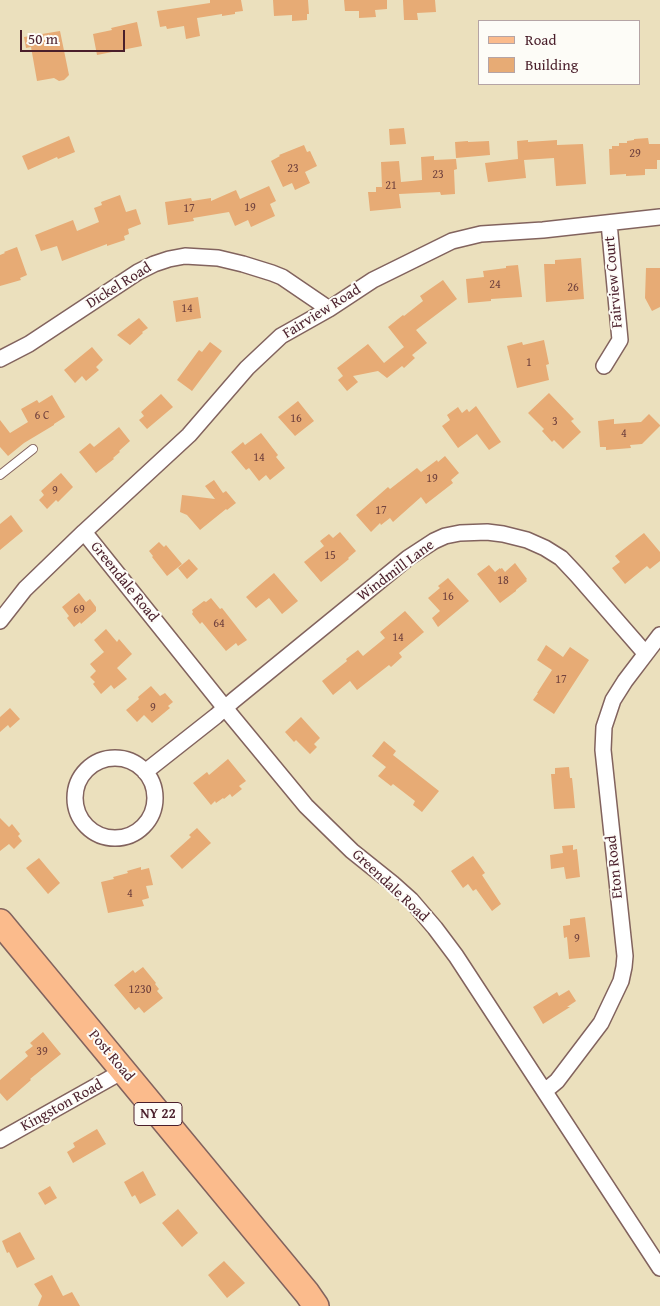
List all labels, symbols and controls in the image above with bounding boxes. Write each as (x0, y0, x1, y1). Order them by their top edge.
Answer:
scale bar (22, 20, 128, 52)
legend (478, 20, 640, 85)
text: 50 m (28, 28, 58, 49)
text: Road (525, 29, 556, 50)
text: Building (525, 54, 578, 75)
house number: 29 (629, 147, 641, 161)
house number: 23 (287, 162, 299, 176)
house number: 23 (432, 168, 444, 182)
house number: 21 (385, 179, 397, 193)
house number: 19 (244, 201, 256, 215)
house number: 17 (183, 202, 195, 216)
street label: Fairview Court (601, 235, 627, 329)
street label: Dickel Road (83, 259, 155, 313)
house number: 24 (489, 278, 501, 292)
street label: Fairview Road (280, 281, 364, 343)
house number: 26 (567, 281, 579, 295)
house number: 14 (181, 302, 193, 316)
house number: 1 (526, 356, 532, 370)
house number: 6 C (35, 409, 49, 423)
house number: 16 (290, 412, 302, 426)
house number: 3 (552, 415, 558, 429)
house number: 4 (621, 427, 627, 441)
house number: 14 (253, 451, 265, 465)
house number: 19 (426, 472, 438, 486)
house number: 9 (52, 484, 58, 498)
house number: 17 (375, 504, 387, 518)
street label: Windmill Lane (354, 536, 438, 606)
street label: Greendale Road (86, 538, 162, 626)
house number: 15 (324, 549, 336, 563)
house number: 18 (497, 574, 509, 588)
house number: 16 (442, 590, 454, 604)
house number: 69 (73, 603, 85, 617)
house number: 64 (213, 617, 225, 631)
house number: 14 (392, 631, 404, 645)
house number: 17 (555, 673, 567, 687)
house number: 9 (150, 701, 156, 715)
street label: Eton Road (603, 834, 627, 900)
street label: Greendale Road (348, 846, 432, 926)
house number: 4 (127, 887, 133, 901)
house number: 9 (574, 932, 580, 946)
house number: 1230 (128, 983, 152, 997)
street label: Post Road (84, 1027, 138, 1085)
house number: 39 (36, 1045, 48, 1059)
street label: Kingston Road (18, 1076, 106, 1136)
road number: NY 22 (134, 1102, 182, 1126)

